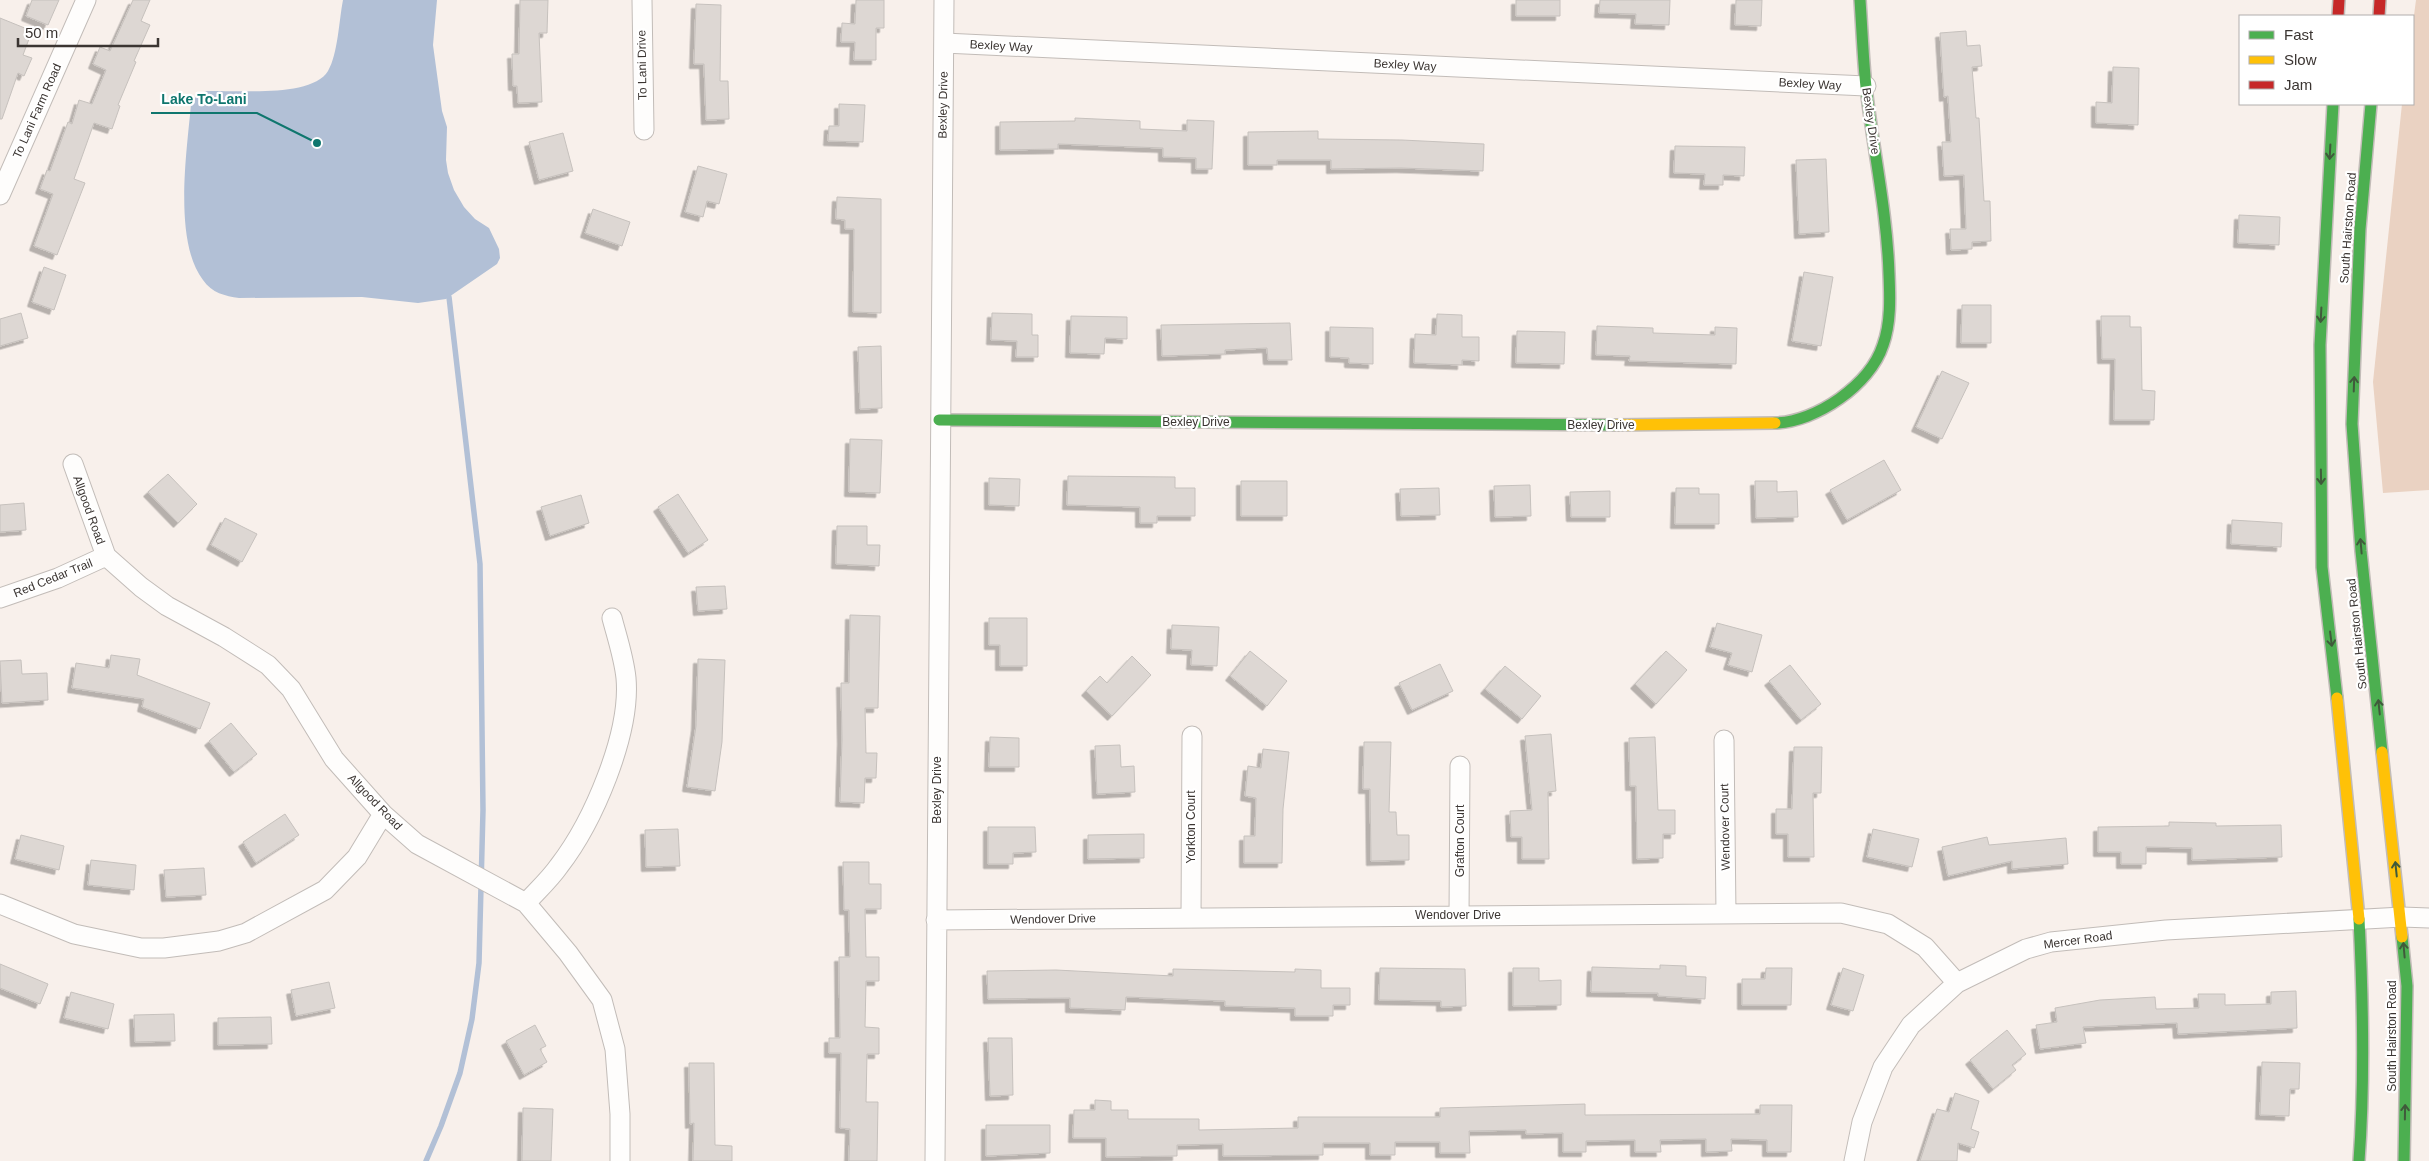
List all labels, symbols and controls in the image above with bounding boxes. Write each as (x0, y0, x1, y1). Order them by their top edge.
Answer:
scale bar (18, 15, 158, 47)
legend (2239, 15, 2414, 105)
text: 50 m (25, 24, 58, 41)
text: Fast (2284, 26, 2314, 43)
street label: To Lani Drive (634, 30, 650, 100)
street label: Bexley Way (969, 37, 1033, 55)
text: Slow (2284, 51, 2317, 68)
street label: Bexley Way (1373, 56, 1437, 74)
street label: To Lani Farm Road (10, 62, 64, 160)
street label: Bexley Drive (935, 71, 951, 139)
street label: Bexley Way (1778, 75, 1842, 93)
text: Jam (2284, 76, 2312, 93)
callout: Lake To-Lani (151, 84, 257, 113)
street label: Bexley Drive (1859, 87, 1883, 156)
text: Lake To-Lani (161, 91, 247, 107)
one-way arrow (2326, 144, 2335, 160)
street label: South Hairston Road (2337, 172, 2359, 284)
one-way arrow (2317, 306, 2326, 322)
one-way arrow (2349, 376, 2358, 392)
street label: Bexley Drive (1162, 415, 1230, 429)
street label: Bexley Drive (1567, 418, 1635, 432)
one-way arrow (2316, 468, 2326, 485)
street label: Allgood Road (70, 474, 108, 546)
one-way arrow (2356, 538, 2366, 554)
street label: Red Cedar Trail (11, 556, 95, 600)
street label: South Hairston Road (2344, 578, 2370, 690)
one-way arrow (2326, 631, 2336, 647)
one-way arrow (2374, 700, 2383, 716)
street label: Bexley Drive (930, 756, 944, 824)
street label: Allgood Road (345, 771, 405, 833)
street label: Wendover Court (1717, 783, 1733, 871)
street label: Yorkton Court (1184, 790, 1198, 863)
street label: Grafton Court (1453, 804, 1467, 877)
one-way arrow (2391, 861, 2401, 877)
street label: Wendover Drive (1415, 908, 1501, 922)
street label: Wendover Drive (1010, 911, 1096, 927)
street label: Mercer Road (2043, 928, 2113, 952)
one-way arrow (2400, 942, 2409, 958)
street label: South Hairston Road (2385, 980, 2399, 1092)
one-way arrow (2400, 1105, 2410, 1121)

